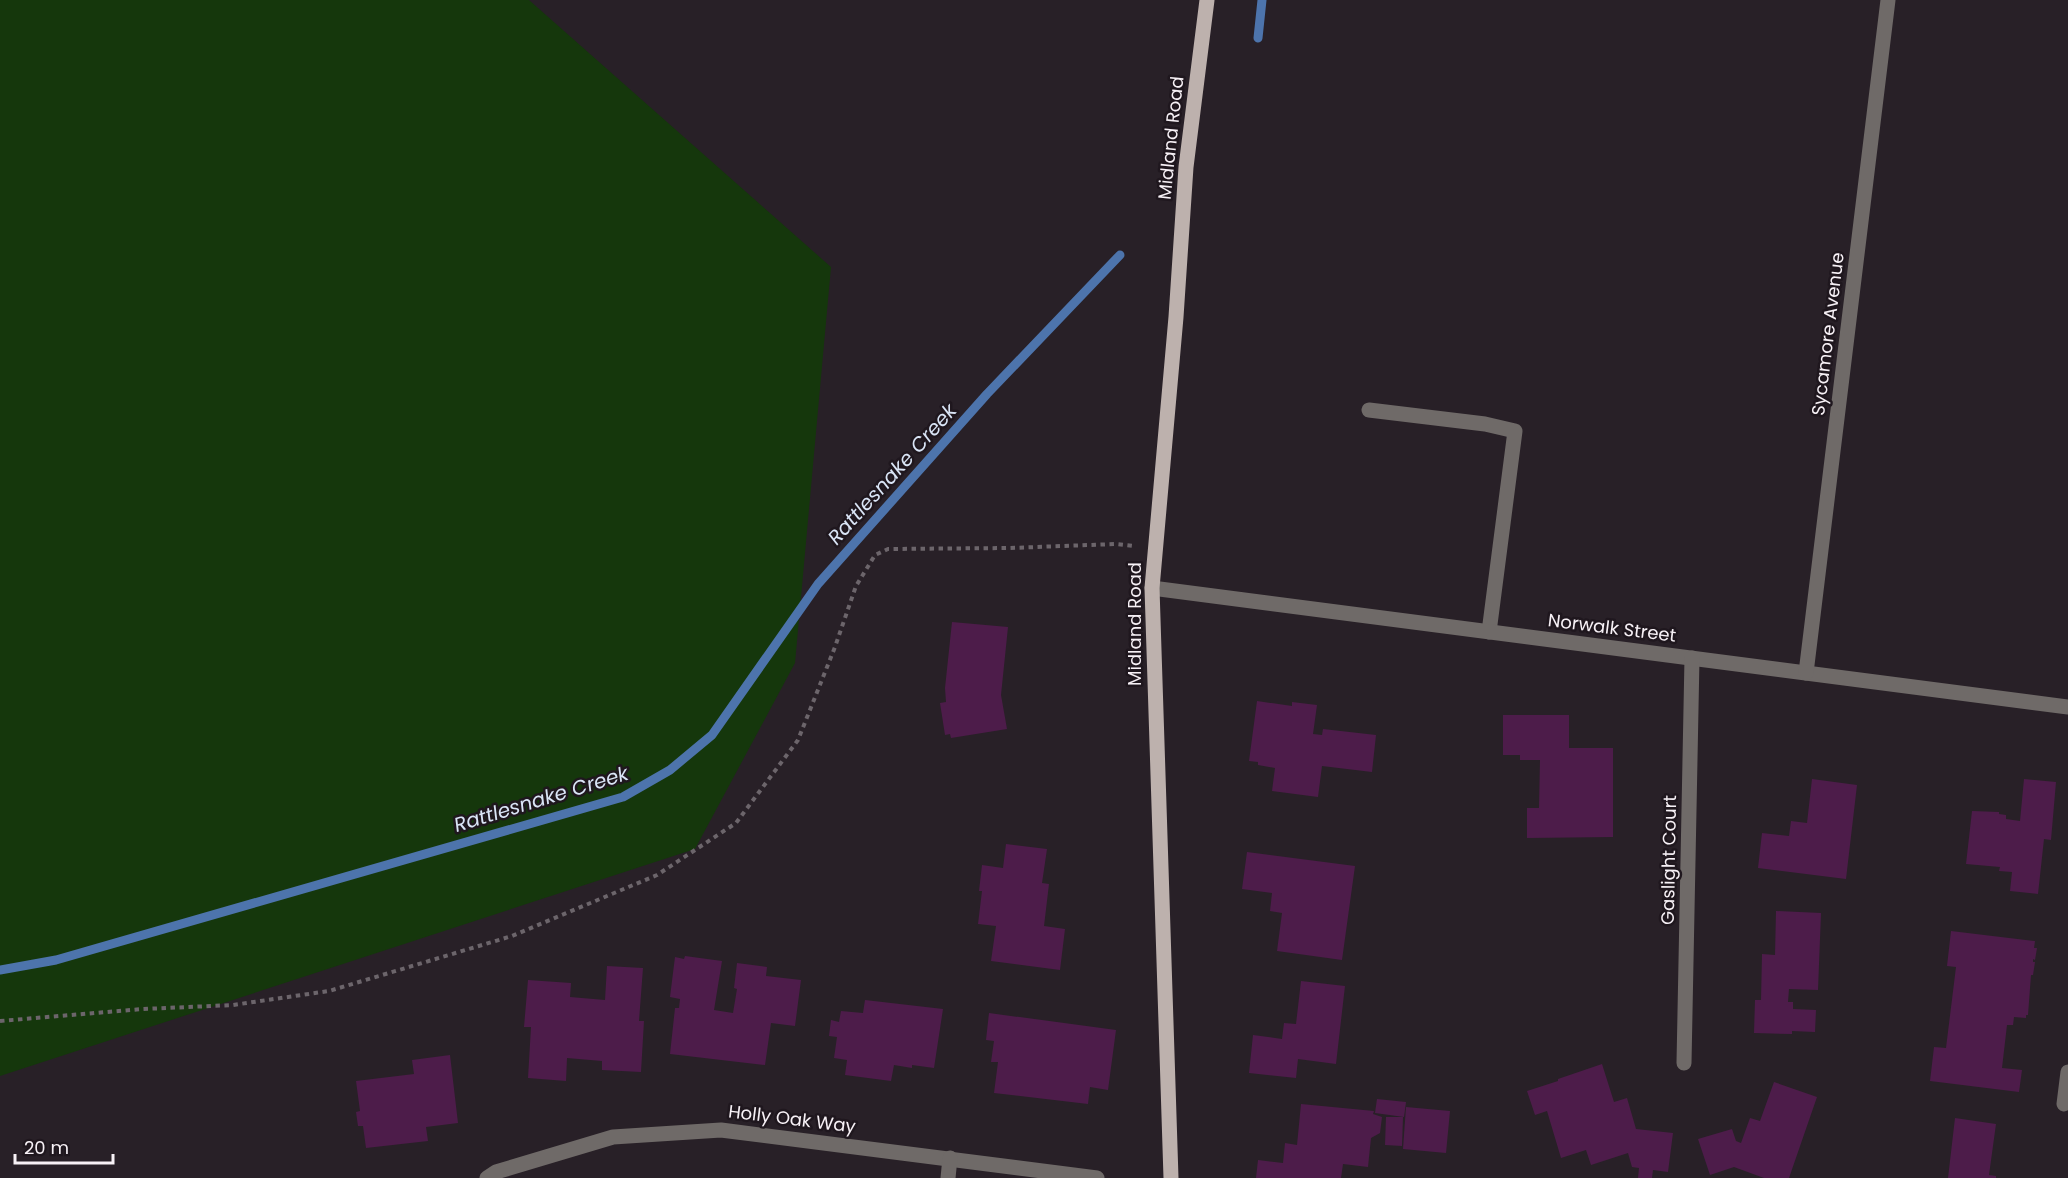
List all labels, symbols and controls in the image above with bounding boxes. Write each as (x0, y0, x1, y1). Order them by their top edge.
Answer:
street label: Midland Road (1152, 75, 1189, 201)
street label: Sycamore Avenue (1805, 251, 1850, 417)
water label: Rattlesnake Creek (821, 396, 964, 551)
street label: Midland Road (1122, 562, 1147, 686)
street label: Norwalk Street (1547, 607, 1678, 648)
water label: Rattlesnake Creek (450, 759, 633, 839)
street label: Gaslight Court (1655, 795, 1682, 925)
street label: Holly Oak Way (727, 1098, 857, 1139)
scale bar (15, 1127, 112, 1165)
text: 20 m (24, 1135, 69, 1160)

